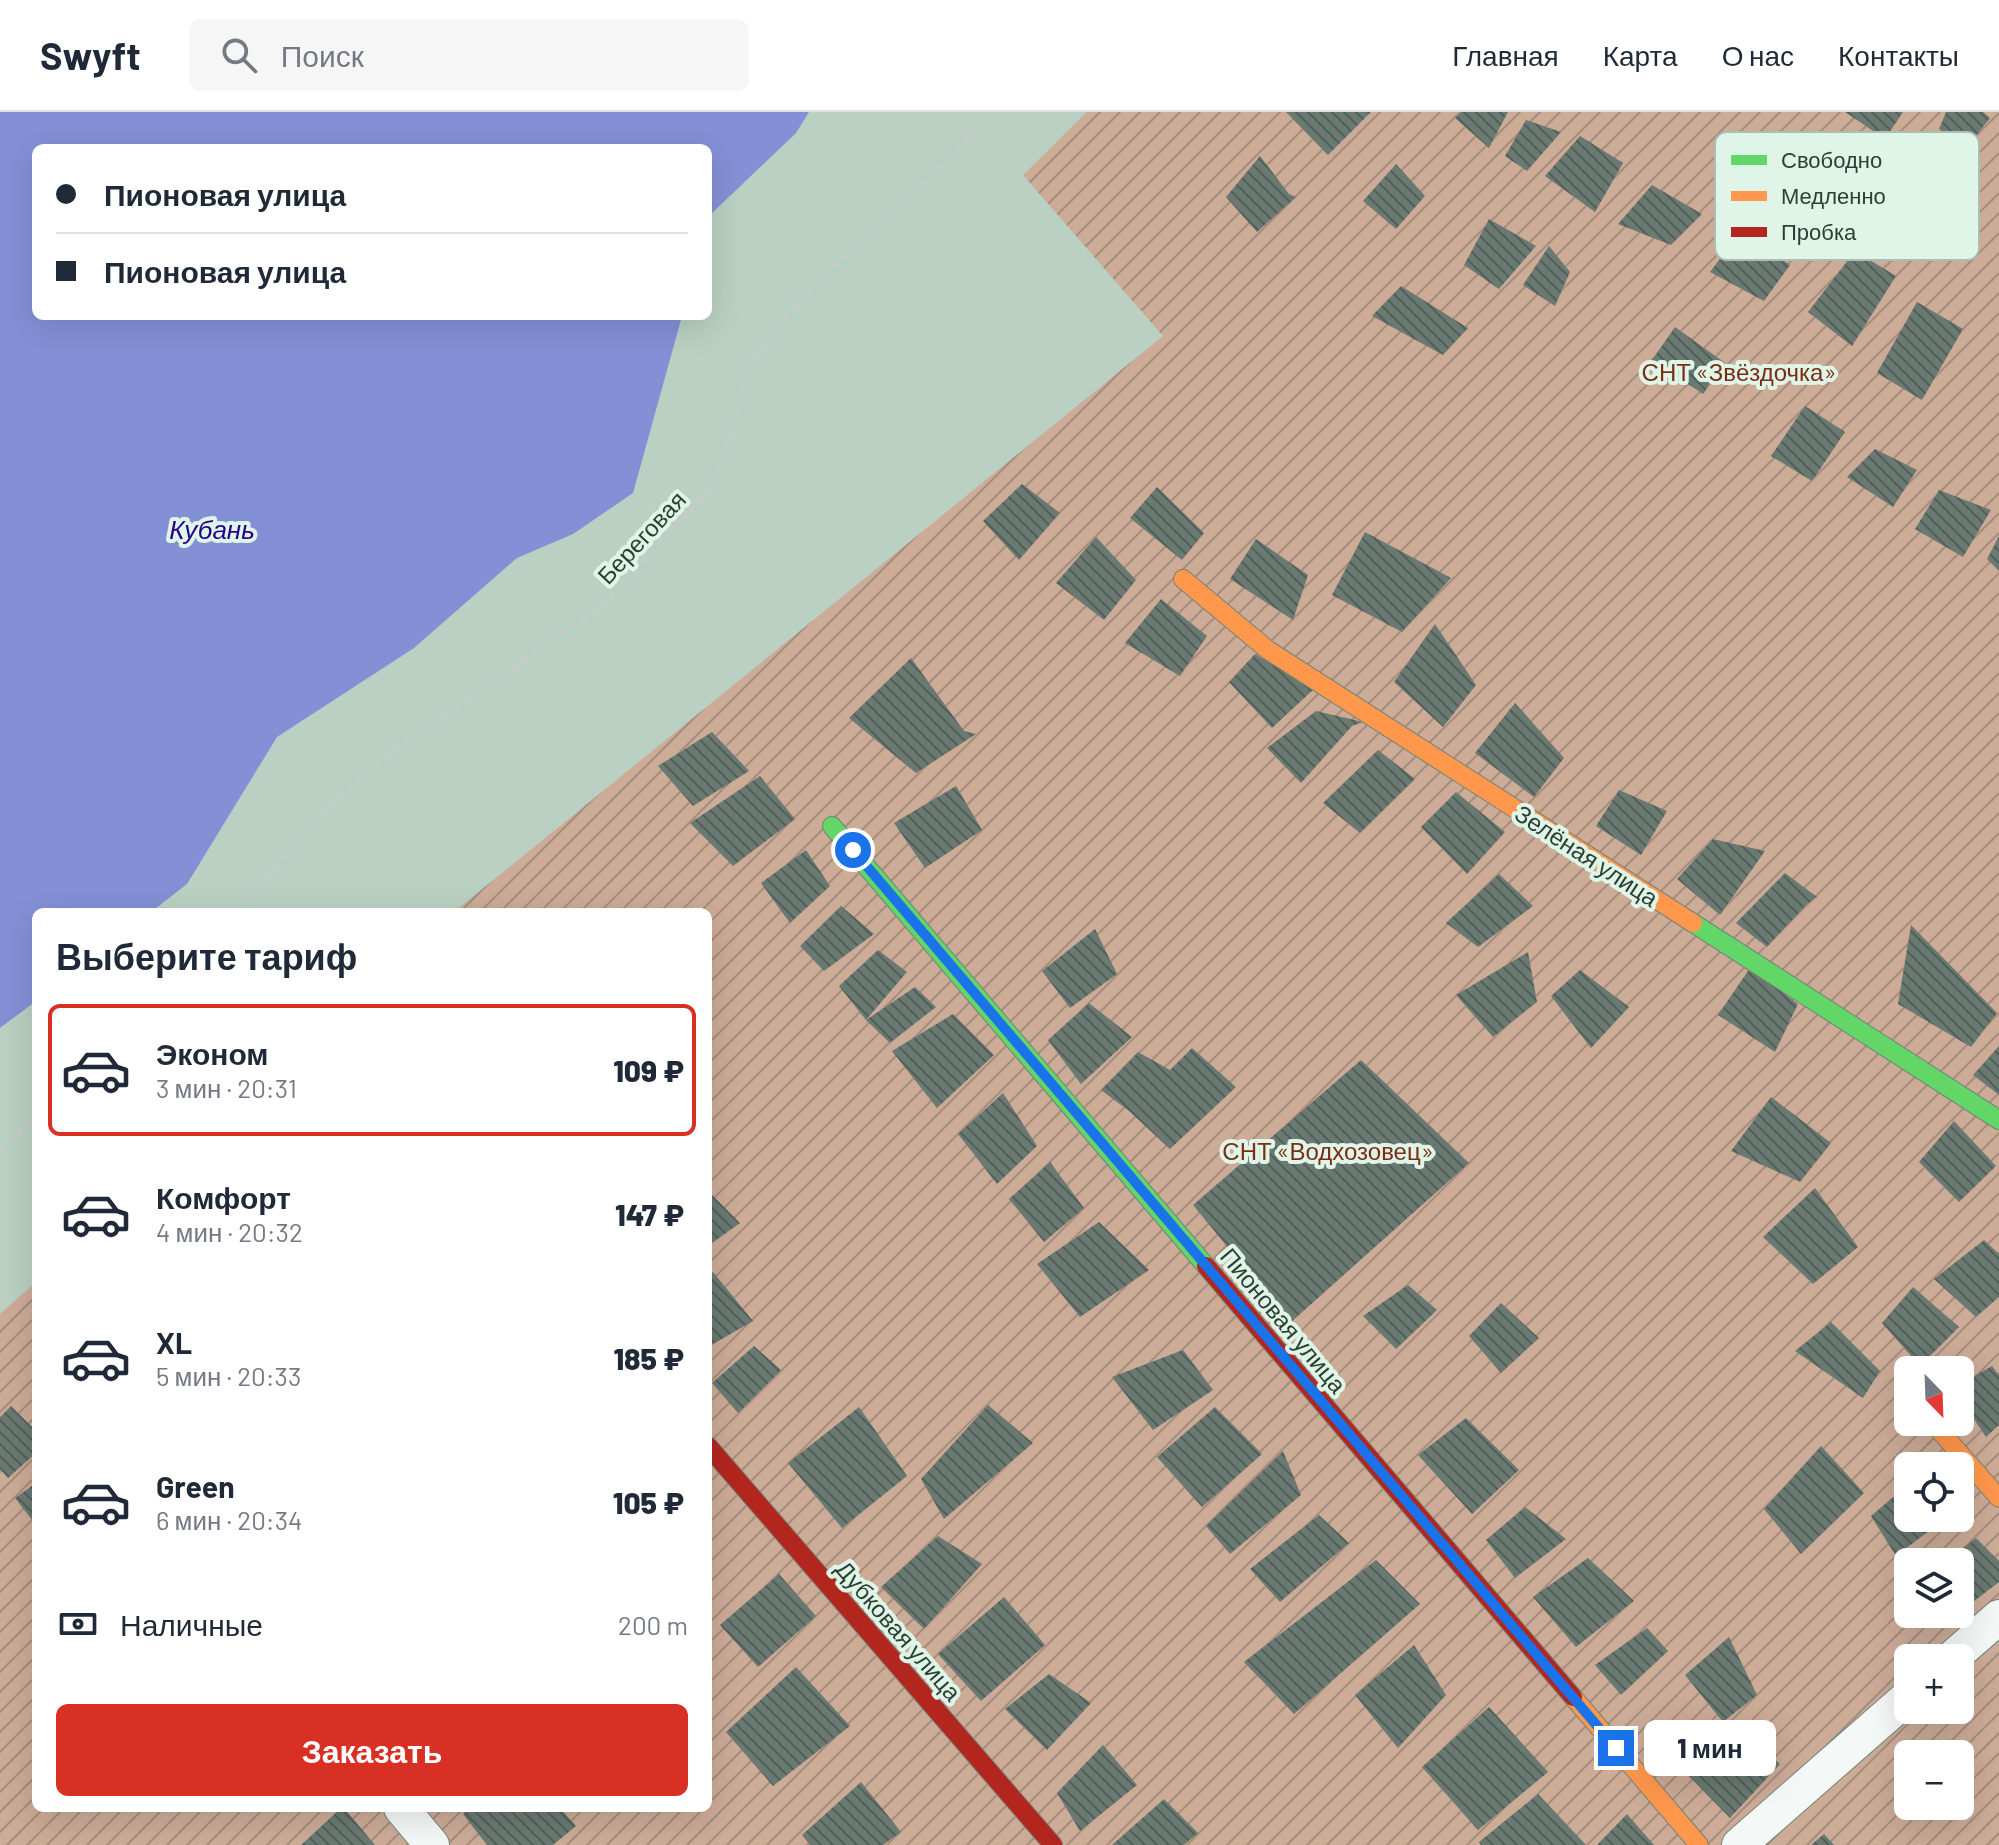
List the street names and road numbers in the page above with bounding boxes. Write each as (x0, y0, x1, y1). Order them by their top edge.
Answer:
street label: Береговая (591, 485, 691, 589)
street label: Зелёная улица (1510, 798, 1665, 912)
street label: Пионовая улица (1215, 1242, 1353, 1399)
street label: Дубковая улица (830, 1554, 968, 1707)

